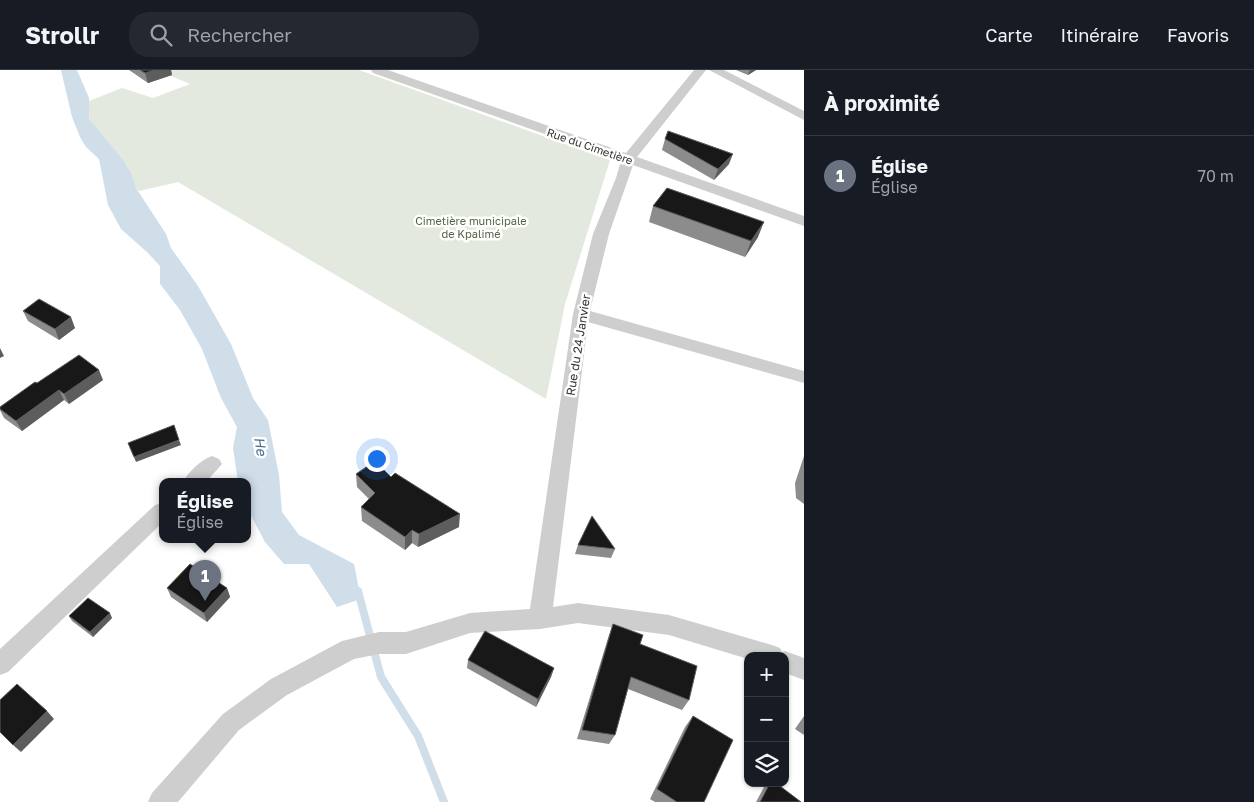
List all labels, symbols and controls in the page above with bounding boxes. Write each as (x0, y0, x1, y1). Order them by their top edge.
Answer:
search box (129, 12, 479, 57)
text: Strollr (25, 20, 99, 49)
icon: search (147, 21, 175, 49)
text: Rechercher (187, 23, 292, 46)
text: Carte (985, 24, 1033, 46)
text: Itinéraire (1061, 24, 1139, 46)
text: Favoris (1167, 24, 1229, 46)
text: À proximité (824, 90, 940, 116)
street label: Rue du Cimetière (545, 125, 635, 167)
text: Église (871, 154, 928, 177)
text: 1 (836, 166, 844, 186)
text: 70 m (1197, 166, 1234, 186)
text: Église (871, 177, 918, 197)
park label: Cimetière municipale de Kpalimé (415, 214, 527, 240)
street label: Rue du 24 Janvier (563, 293, 593, 397)
water label: He (251, 435, 271, 458)
your location (364, 446, 390, 472)
popup (159, 478, 251, 543)
text: Église (177, 489, 233, 512)
text: Église (177, 512, 223, 532)
pin: 1 (189, 560, 221, 601)
map controls (744, 652, 789, 787)
button: + (744, 652, 789, 697)
button: − (744, 697, 789, 742)
button: layers (744, 742, 789, 787)

